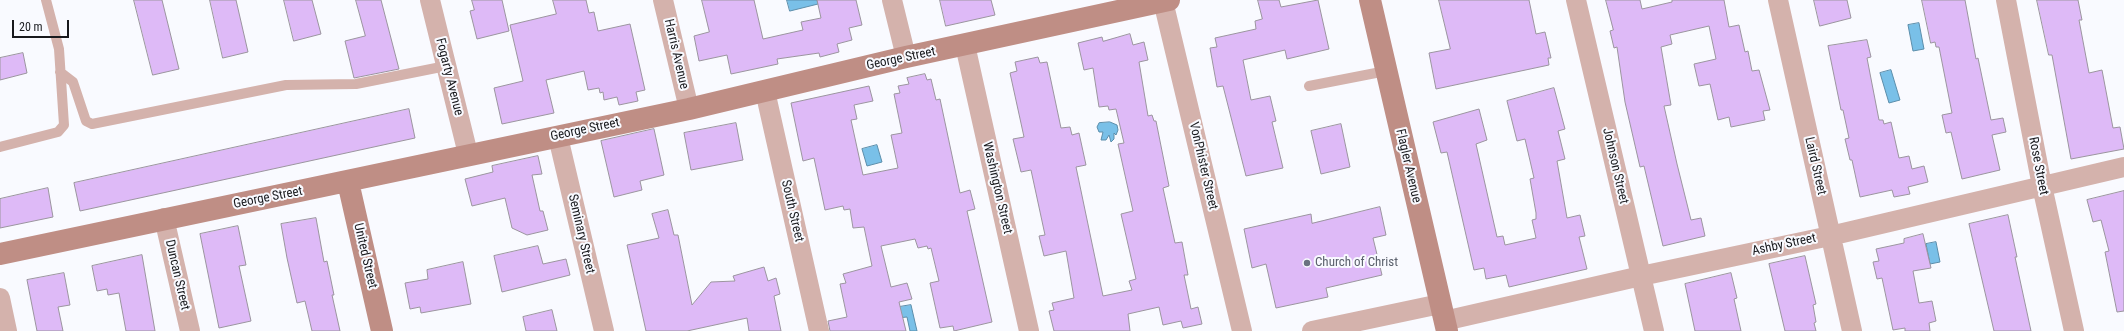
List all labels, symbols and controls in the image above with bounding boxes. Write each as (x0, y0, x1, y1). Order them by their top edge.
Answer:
scale bar (14, 12, 71, 38)
street label: Harris Avenue (660, 17, 692, 91)
text: 20 m (19, 20, 43, 34)
street label: Fogarty Avenue (432, 37, 466, 117)
street label: George Street (865, 44, 937, 74)
street label: George Street (549, 115, 621, 145)
street label: VonPhister Street (1185, 121, 1221, 211)
street label: Johnson Street (1599, 126, 1631, 206)
street label: Flagler Avenue (1392, 128, 1424, 204)
street label: Laird Street (1801, 135, 1829, 197)
street label: Rose Street (2025, 136, 2051, 196)
street label: Washington Street (979, 141, 1015, 235)
street label: South Street (777, 178, 807, 244)
street label: George Street (232, 184, 304, 212)
street label: Seminary Street (564, 193, 598, 275)
street label: United Street (350, 222, 380, 290)
street label: Ashby Street (1751, 231, 1817, 259)
street label: Duncan Street (161, 238, 193, 312)
place label: Church of Christ (1315, 255, 1398, 271)
marker: Church of Christ (1302, 258, 1312, 268)

